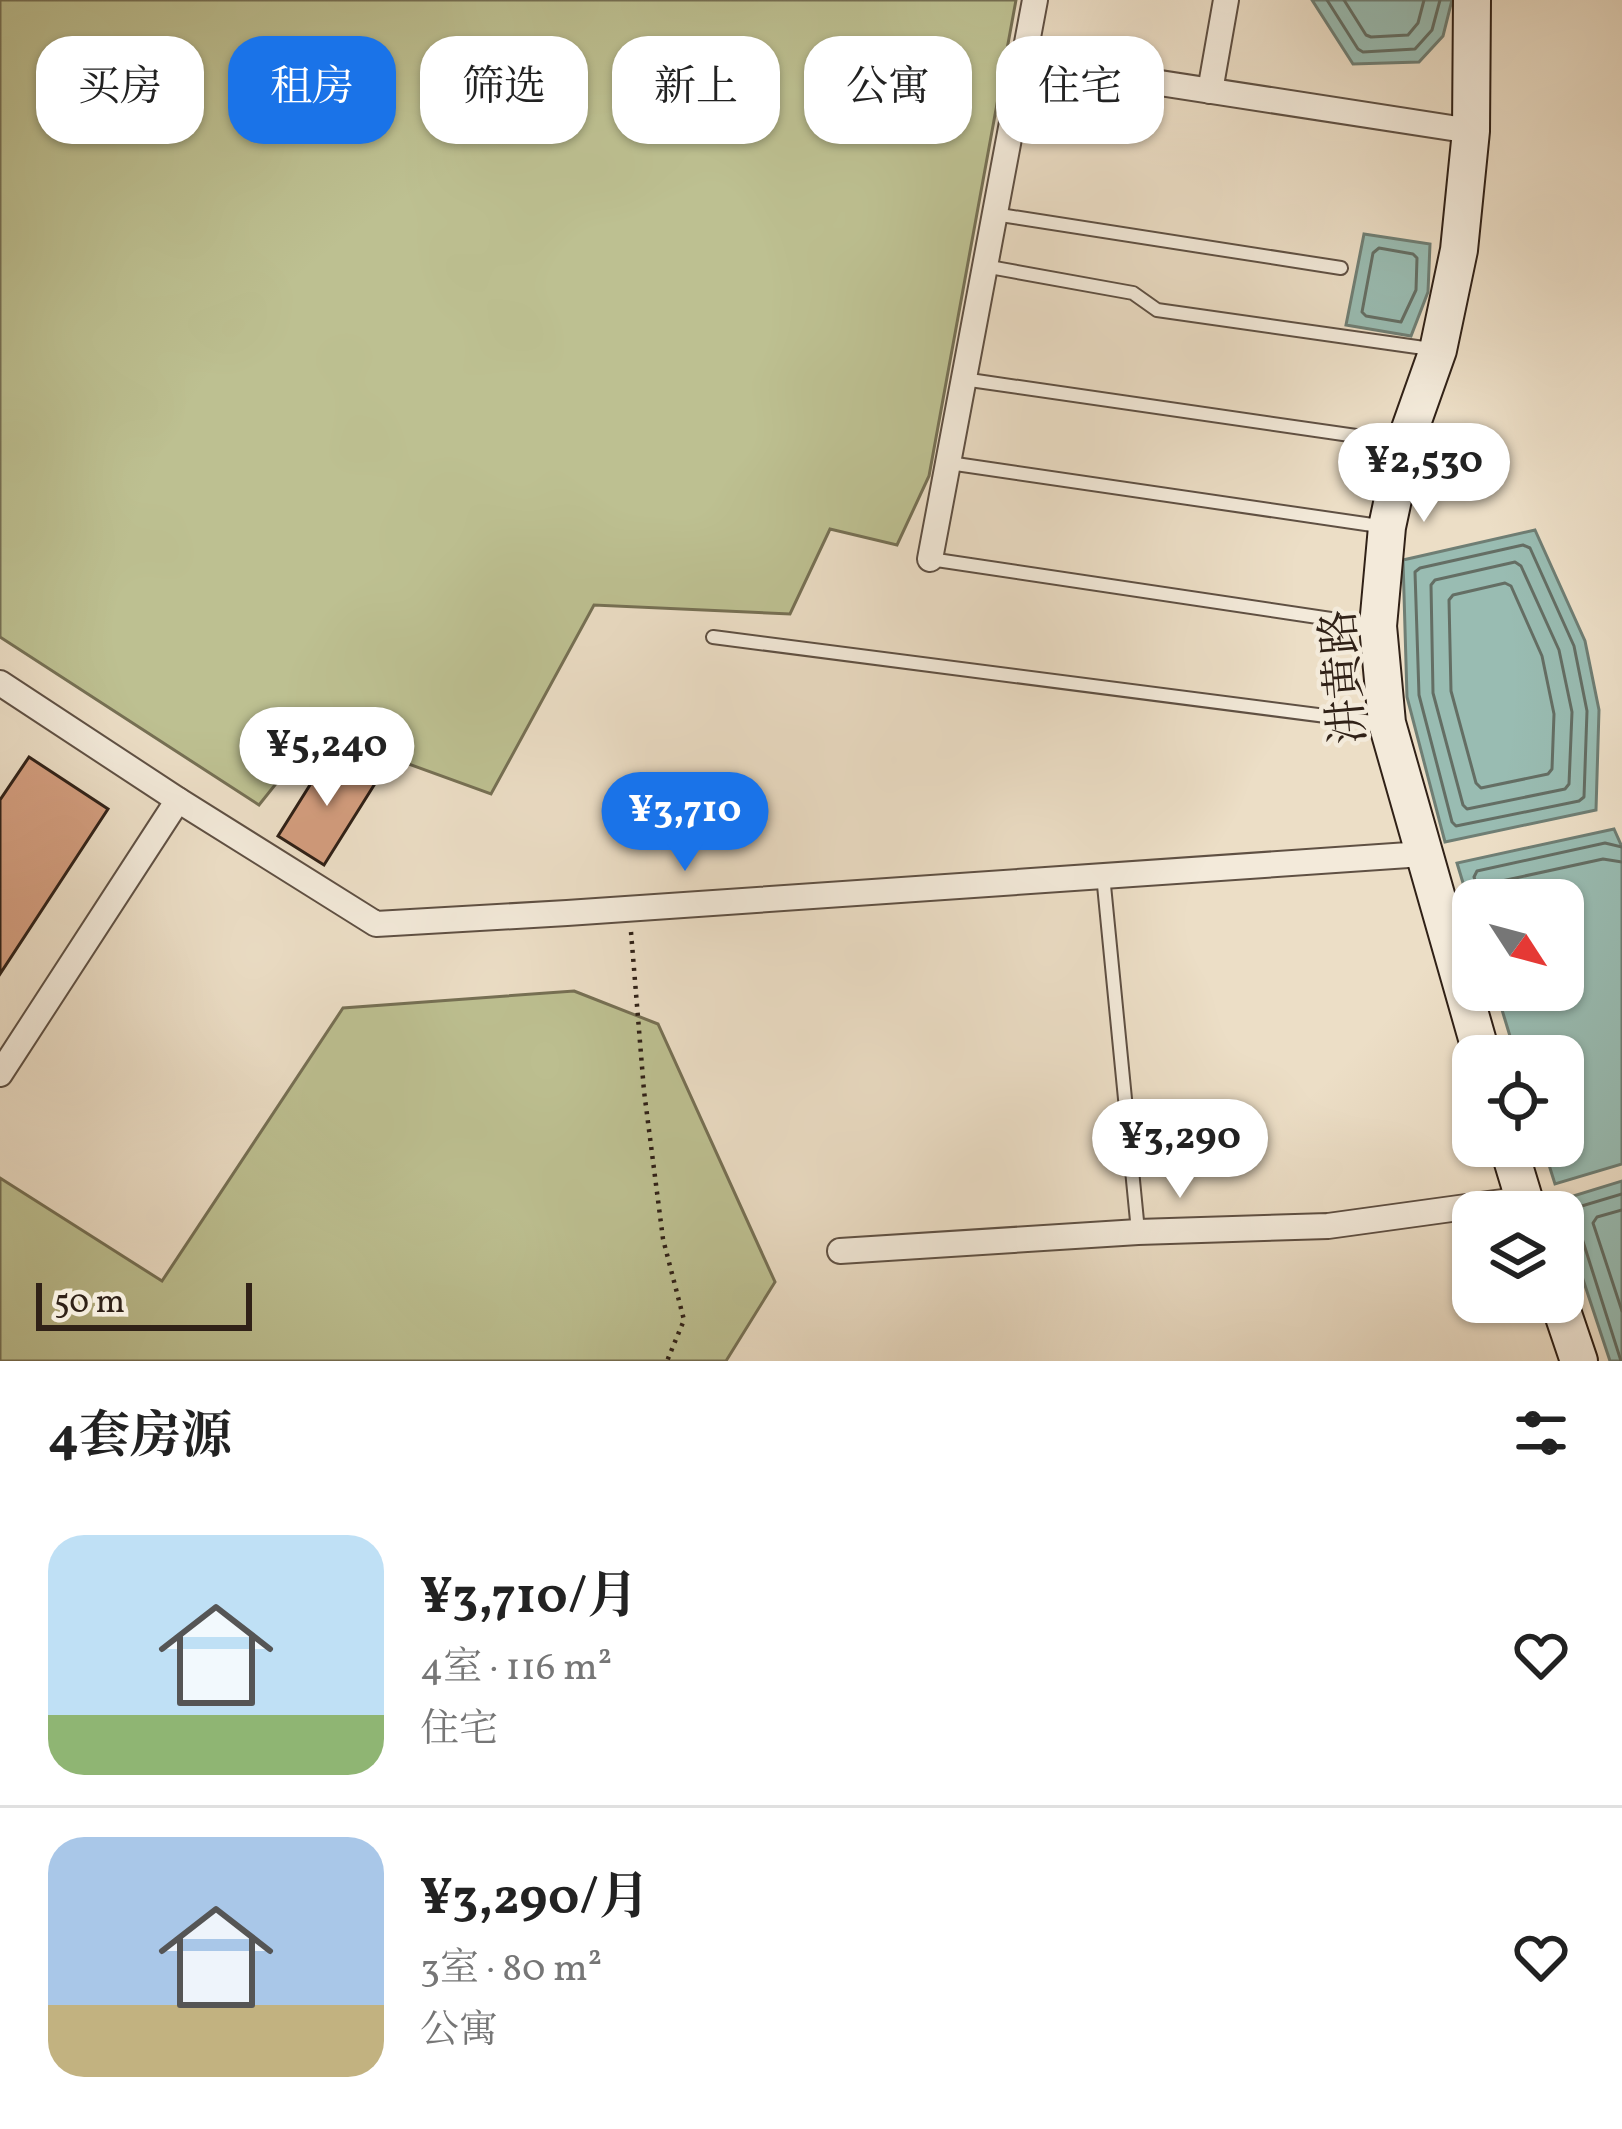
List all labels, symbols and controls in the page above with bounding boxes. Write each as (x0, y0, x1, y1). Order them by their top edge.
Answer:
chip: 买房 (36, 36, 204, 144)
chip: 租房 (228, 36, 396, 144)
chip: 筛选 (420, 36, 588, 144)
chip: 新上 (612, 36, 780, 144)
chip: 公寓 (804, 36, 972, 144)
chip: 住宅 (996, 36, 1164, 144)
pin: ¥2,530 (1326, 423, 1522, 525)
text: ¥2,530 (1365, 435, 1483, 489)
street label: 汫黄路 (1309, 607, 1384, 747)
pin: ¥5,240 (229, 707, 425, 809)
text: ¥5,240 (266, 719, 388, 773)
pin: ¥3,710 (587, 772, 783, 874)
text: ¥3,710 (629, 784, 741, 838)
north arrow (1452, 879, 1584, 1011)
map controls (1452, 879, 1584, 1323)
button: locate (1452, 1035, 1584, 1167)
pin: ¥3,290 (1082, 1099, 1278, 1201)
text: ¥3,290 (1119, 1111, 1241, 1165)
button: layers (1452, 1191, 1584, 1323)
scale bar (36, 1277, 252, 1330)
text: 50 m (54, 1281, 125, 1327)
icon: filters (1508, 1400, 1574, 1466)
text: 4套房源 (48, 1403, 232, 1474)
text: ¥3,710/月 (420, 1563, 638, 1634)
icon: home (144, 1583, 288, 1727)
icon: heart (1508, 1622, 1574, 1688)
text: 4室 · 116 m² (420, 1642, 612, 1696)
text: 住宅 (420, 1704, 498, 1758)
text: ¥3,290/月 (420, 1864, 650, 1935)
icon: home (144, 1885, 288, 2029)
icon: heart (1508, 1924, 1574, 1990)
text: 3室 · 80 m² (420, 1943, 602, 1997)
text: 公寓 (420, 2005, 498, 2059)

